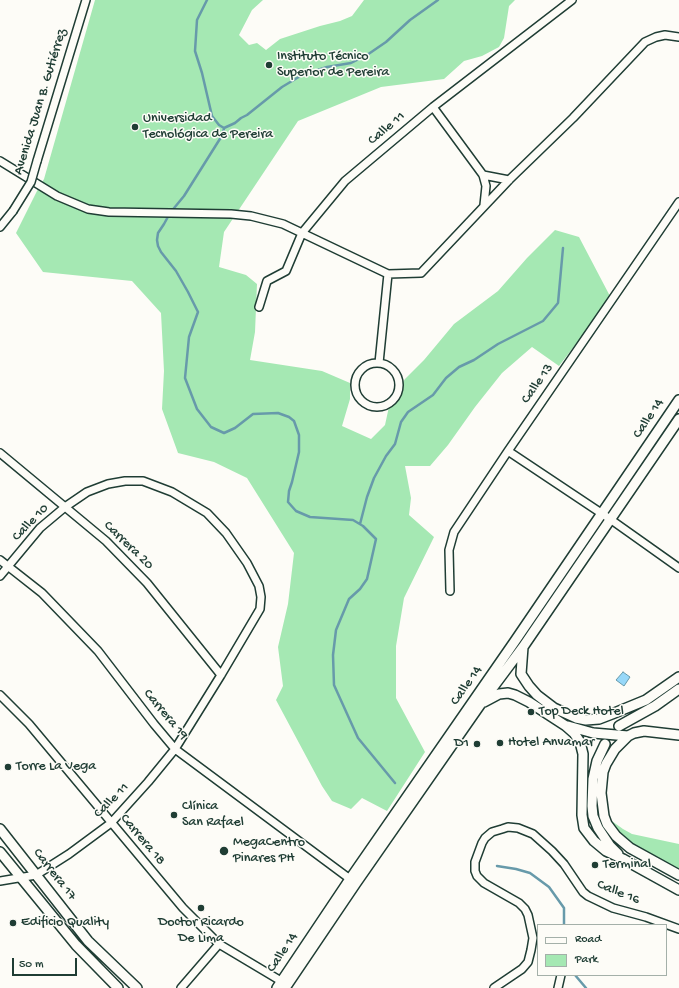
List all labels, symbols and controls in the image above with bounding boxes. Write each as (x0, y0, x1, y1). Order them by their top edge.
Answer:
street label: Avenida Juan B. Gutiérrez (11, 27, 71, 177)
place label: Instituto Técnico Superior de Pereira (277, 49, 389, 82)
marker: Instituto Técnico Superior de Pereira (264, 60, 274, 70)
street label: Calle 11 (365, 109, 409, 149)
place label: Universidad Tecnológica de Pereira (143, 111, 273, 144)
marker: Universidad Tecnológica de Pereira (130, 122, 140, 132)
street label: Calle 13 (518, 361, 558, 407)
street label: Calle 14 (630, 396, 668, 442)
street label: Calle 10 (9, 501, 53, 545)
street label: Carrera 20 (99, 518, 157, 574)
street label: Calle 14 (447, 663, 487, 709)
street label: Carrera 19 (139, 686, 191, 744)
place label: Top Deck Hotel (539, 704, 624, 720)
marker: Top Deck Hotel (526, 707, 536, 717)
place label: Hotel Anvamar (508, 735, 594, 751)
place label: D1 (454, 736, 469, 752)
marker: Hotel Anvamar (495, 738, 505, 748)
marker: D1 (472, 739, 482, 749)
place label: Torre La Vega (16, 759, 96, 775)
marker: Torre La Vega (3, 762, 13, 772)
street label: Calle 11 (91, 780, 133, 822)
place label: Clínica San Rafael (182, 799, 244, 832)
marker: Clínica San Rafael (169, 810, 179, 820)
street label: Carrera 18 (116, 811, 168, 869)
place label: MegaCentro Pinares PH (233, 835, 305, 868)
marker: MegaCentro Pinares PH (218, 845, 230, 857)
street label: Carrera 17 (28, 846, 80, 904)
place label: Terminal (603, 857, 651, 873)
marker: Terminal (590, 860, 600, 870)
street label: Calle 16 (594, 877, 642, 909)
marker: Doctor Ricardo De Lima (196, 903, 206, 913)
place label: Edificio Quality (21, 915, 109, 931)
place label: Doctor Ricardo De Lima (158, 915, 244, 948)
marker: Edificio Quality (8, 918, 18, 928)
legend (537, 924, 667, 976)
street label: Calle 14 (264, 930, 302, 976)
text: Road (575, 933, 601, 947)
scale bar (14, 950, 79, 976)
text: Park (575, 953, 598, 967)
text: 50 m (19, 958, 44, 972)

